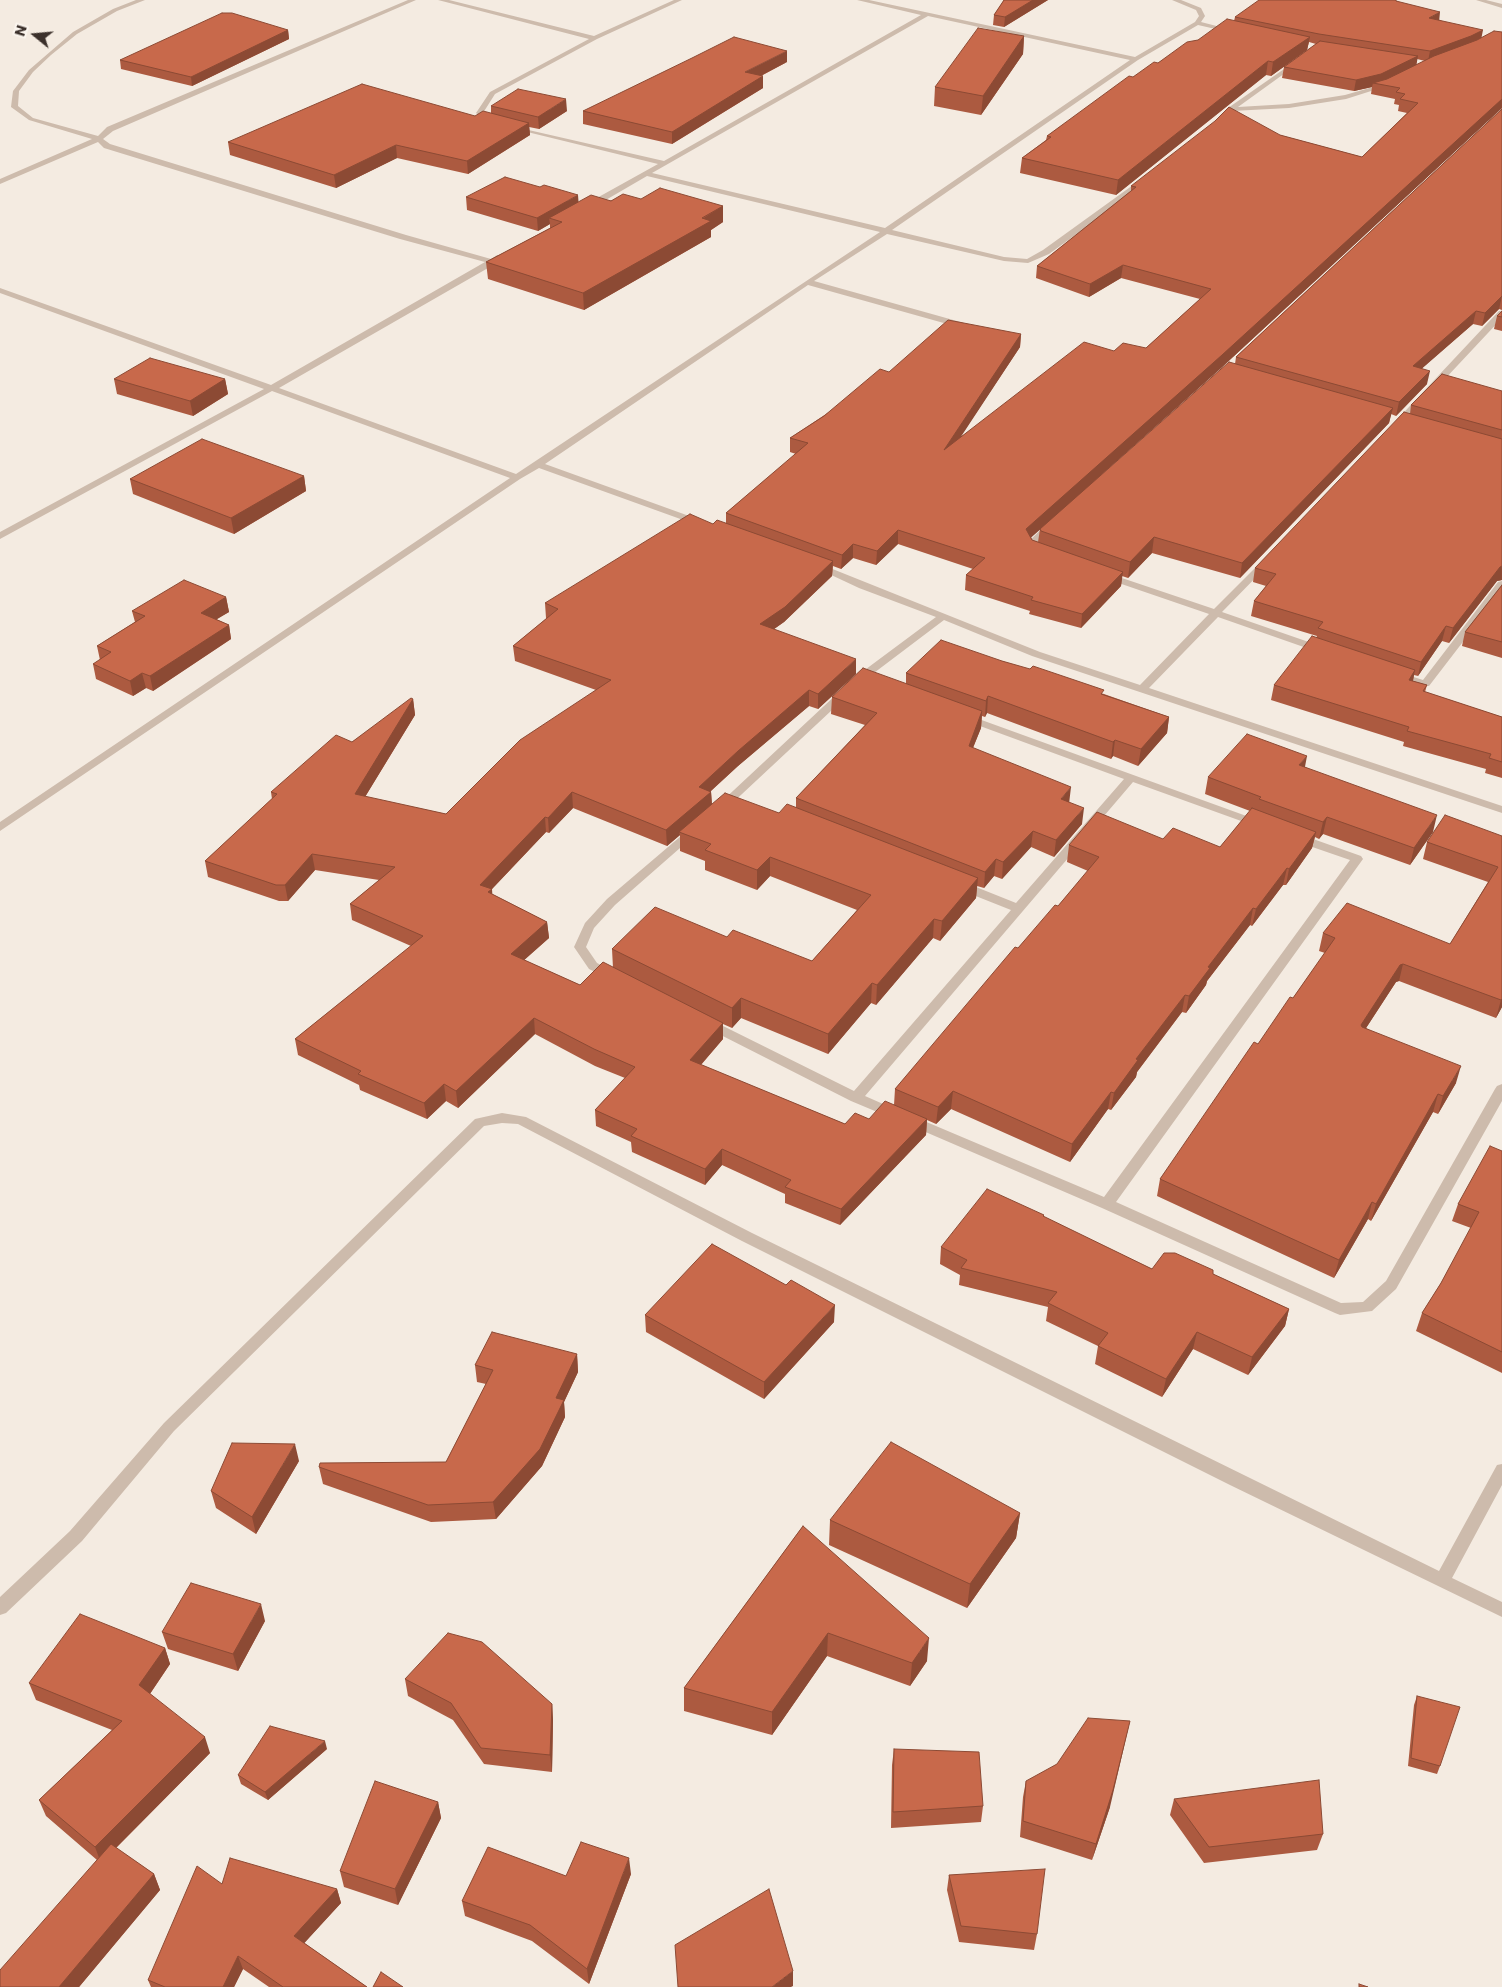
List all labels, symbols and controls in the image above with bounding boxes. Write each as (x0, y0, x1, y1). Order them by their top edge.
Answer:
north arrow (10, 10, 60, 60)
text: N (10, 23, 32, 39)

